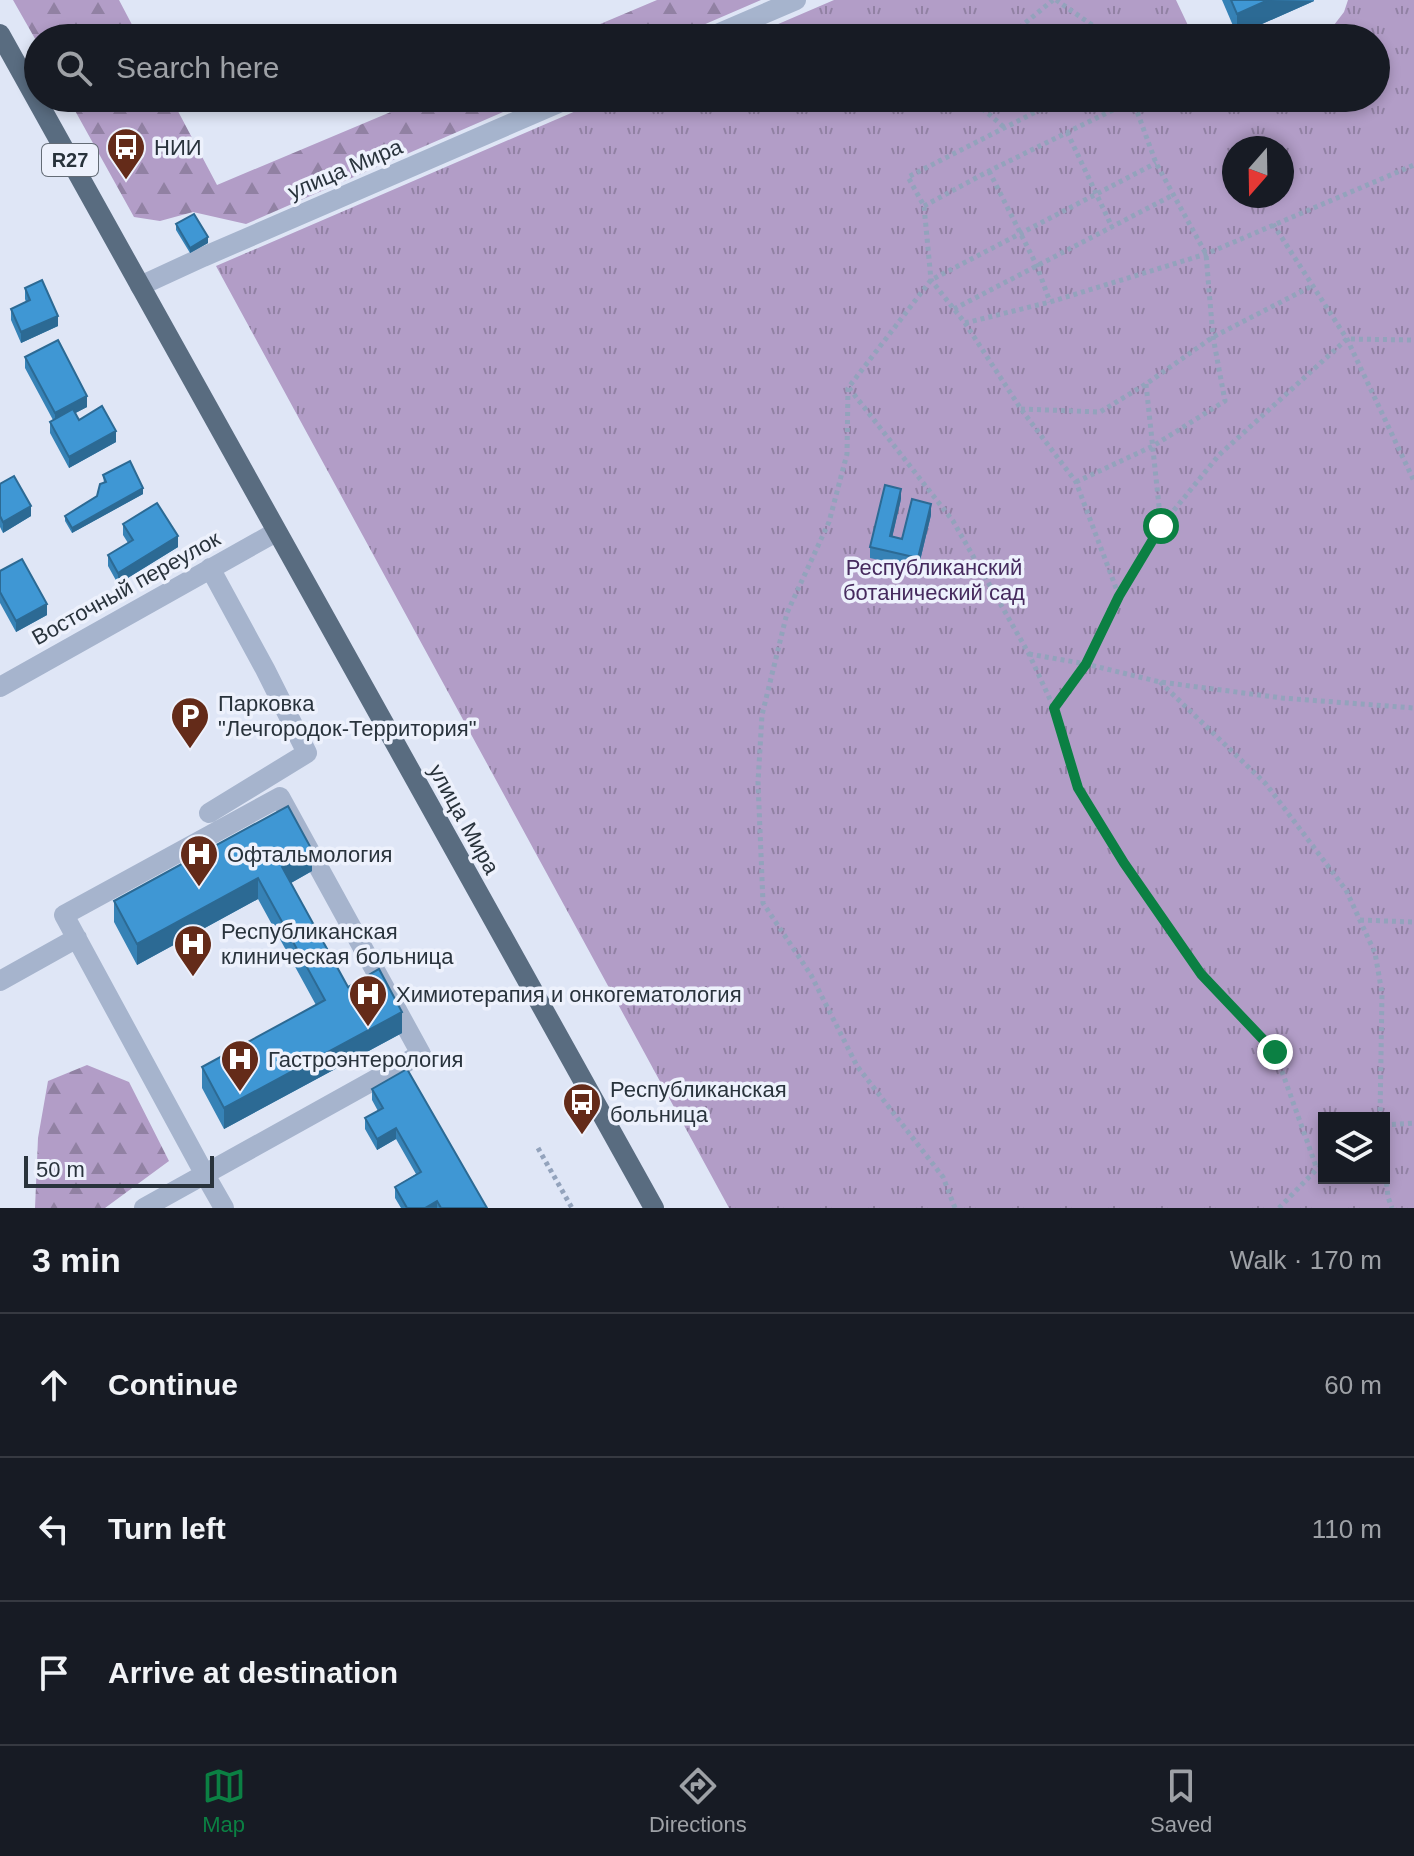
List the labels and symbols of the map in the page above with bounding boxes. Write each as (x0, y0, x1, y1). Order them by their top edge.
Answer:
bus stop icon: НИИ (105, 126, 147, 181)
street label: улица Мира (284, 133, 407, 204)
place label: НИИ (154, 135, 202, 160)
north arrow (1222, 136, 1294, 208)
road number: R27 (42, 144, 98, 176)
route start (1143, 508, 1179, 544)
street label: Восточный переулок (28, 526, 225, 650)
park label: Республиканский ботанический сад (843, 555, 1025, 605)
place label: Парковка "Лечгородок-Территория" (218, 691, 477, 741)
parking icon: Парковка "Лечгородок-Территория" (169, 695, 211, 750)
street label: улица Мира (424, 760, 505, 879)
hospital icon: Офтальмология (178, 833, 220, 888)
place label: Офтальмология (227, 842, 393, 867)
place label: Республиканская клиническая больница (221, 919, 454, 969)
hospital icon: Республиканская клиническая больница (172, 923, 214, 978)
hospital icon: Химиотерапия и онкогематология (347, 973, 389, 1028)
place label: Химиотерапия и онкогематология (396, 982, 742, 1007)
route end (1257, 1034, 1293, 1070)
hospital icon: Гастроэнтерология (219, 1038, 261, 1093)
place label: Гастроэнтерология (268, 1047, 463, 1072)
place label: Республиканская больница (610, 1077, 787, 1127)
bus stop icon: Республиканская больница (561, 1081, 603, 1136)
scale bar (24, 1152, 214, 1188)

